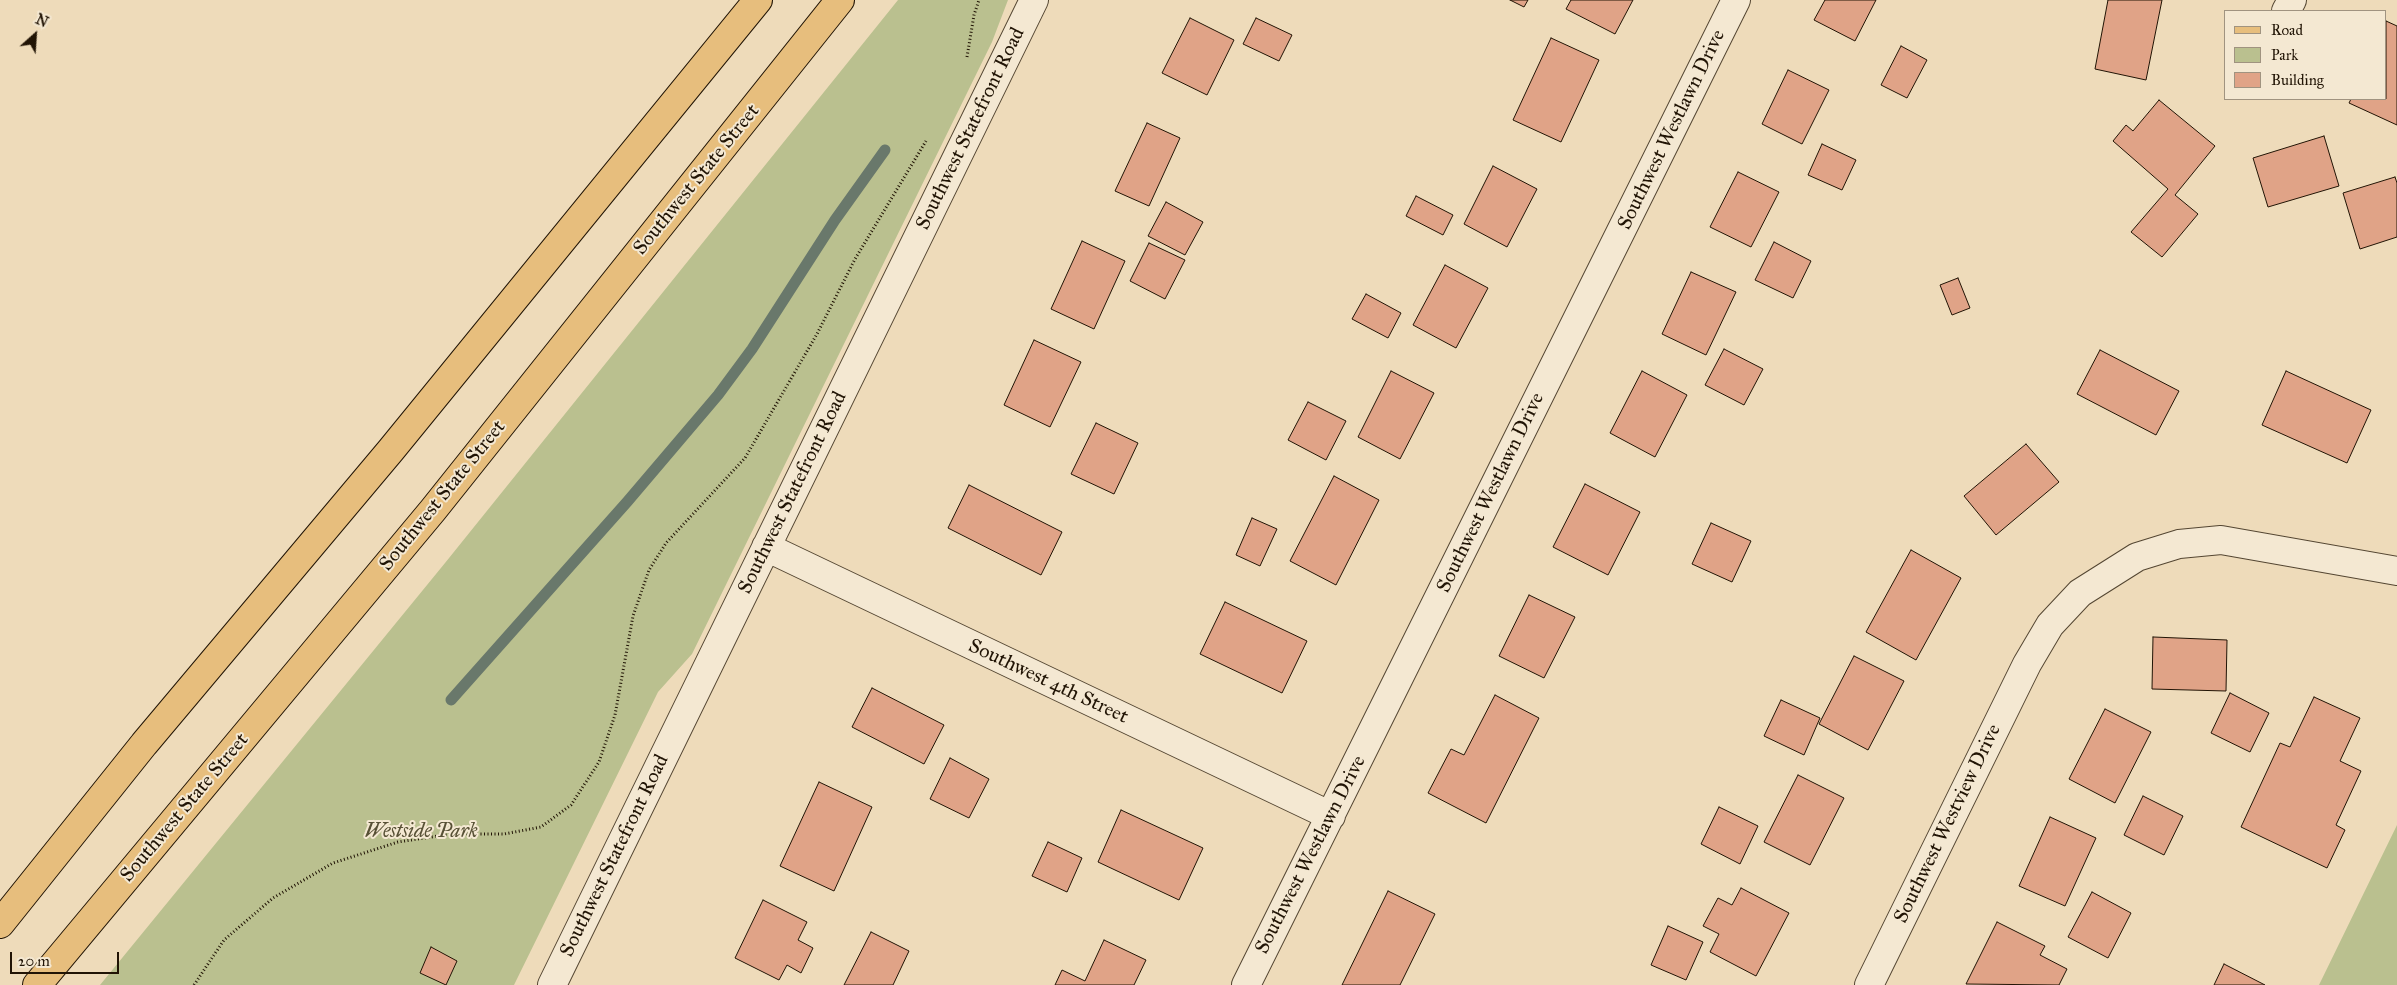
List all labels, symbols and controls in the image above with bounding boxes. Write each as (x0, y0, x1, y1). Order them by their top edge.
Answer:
north arrow (10, 10, 60, 60)
legend (2224, 10, 2387, 100)
text: N (33, 11, 51, 31)
text: Road (2271, 21, 2303, 39)
street label: Southwest Statefront Road (912, 24, 1030, 234)
street label: Southwest Westlawn Drive (1613, 26, 1731, 234)
text: Park (2271, 46, 2298, 64)
text: Building (2271, 71, 2324, 89)
street label: Southwest State Street (629, 100, 765, 260)
street label: Southwest Statefront Road (734, 388, 852, 598)
street label: Southwest Westlawn Drive (1432, 389, 1550, 597)
street label: Southwest State Street (375, 416, 511, 576)
street label: Southwest 4th Street (964, 634, 1132, 730)
street label: Southwest Westview Drive (1889, 721, 2007, 927)
street label: Southwest State Street (116, 729, 254, 887)
street label: Southwest Statefront Road (556, 751, 674, 961)
street label: Southwest Westlawn Drive (1251, 752, 1371, 958)
park label: Westside Park (364, 820, 478, 844)
scale bar (12, 942, 121, 974)
text: 20 m (18, 952, 50, 970)

